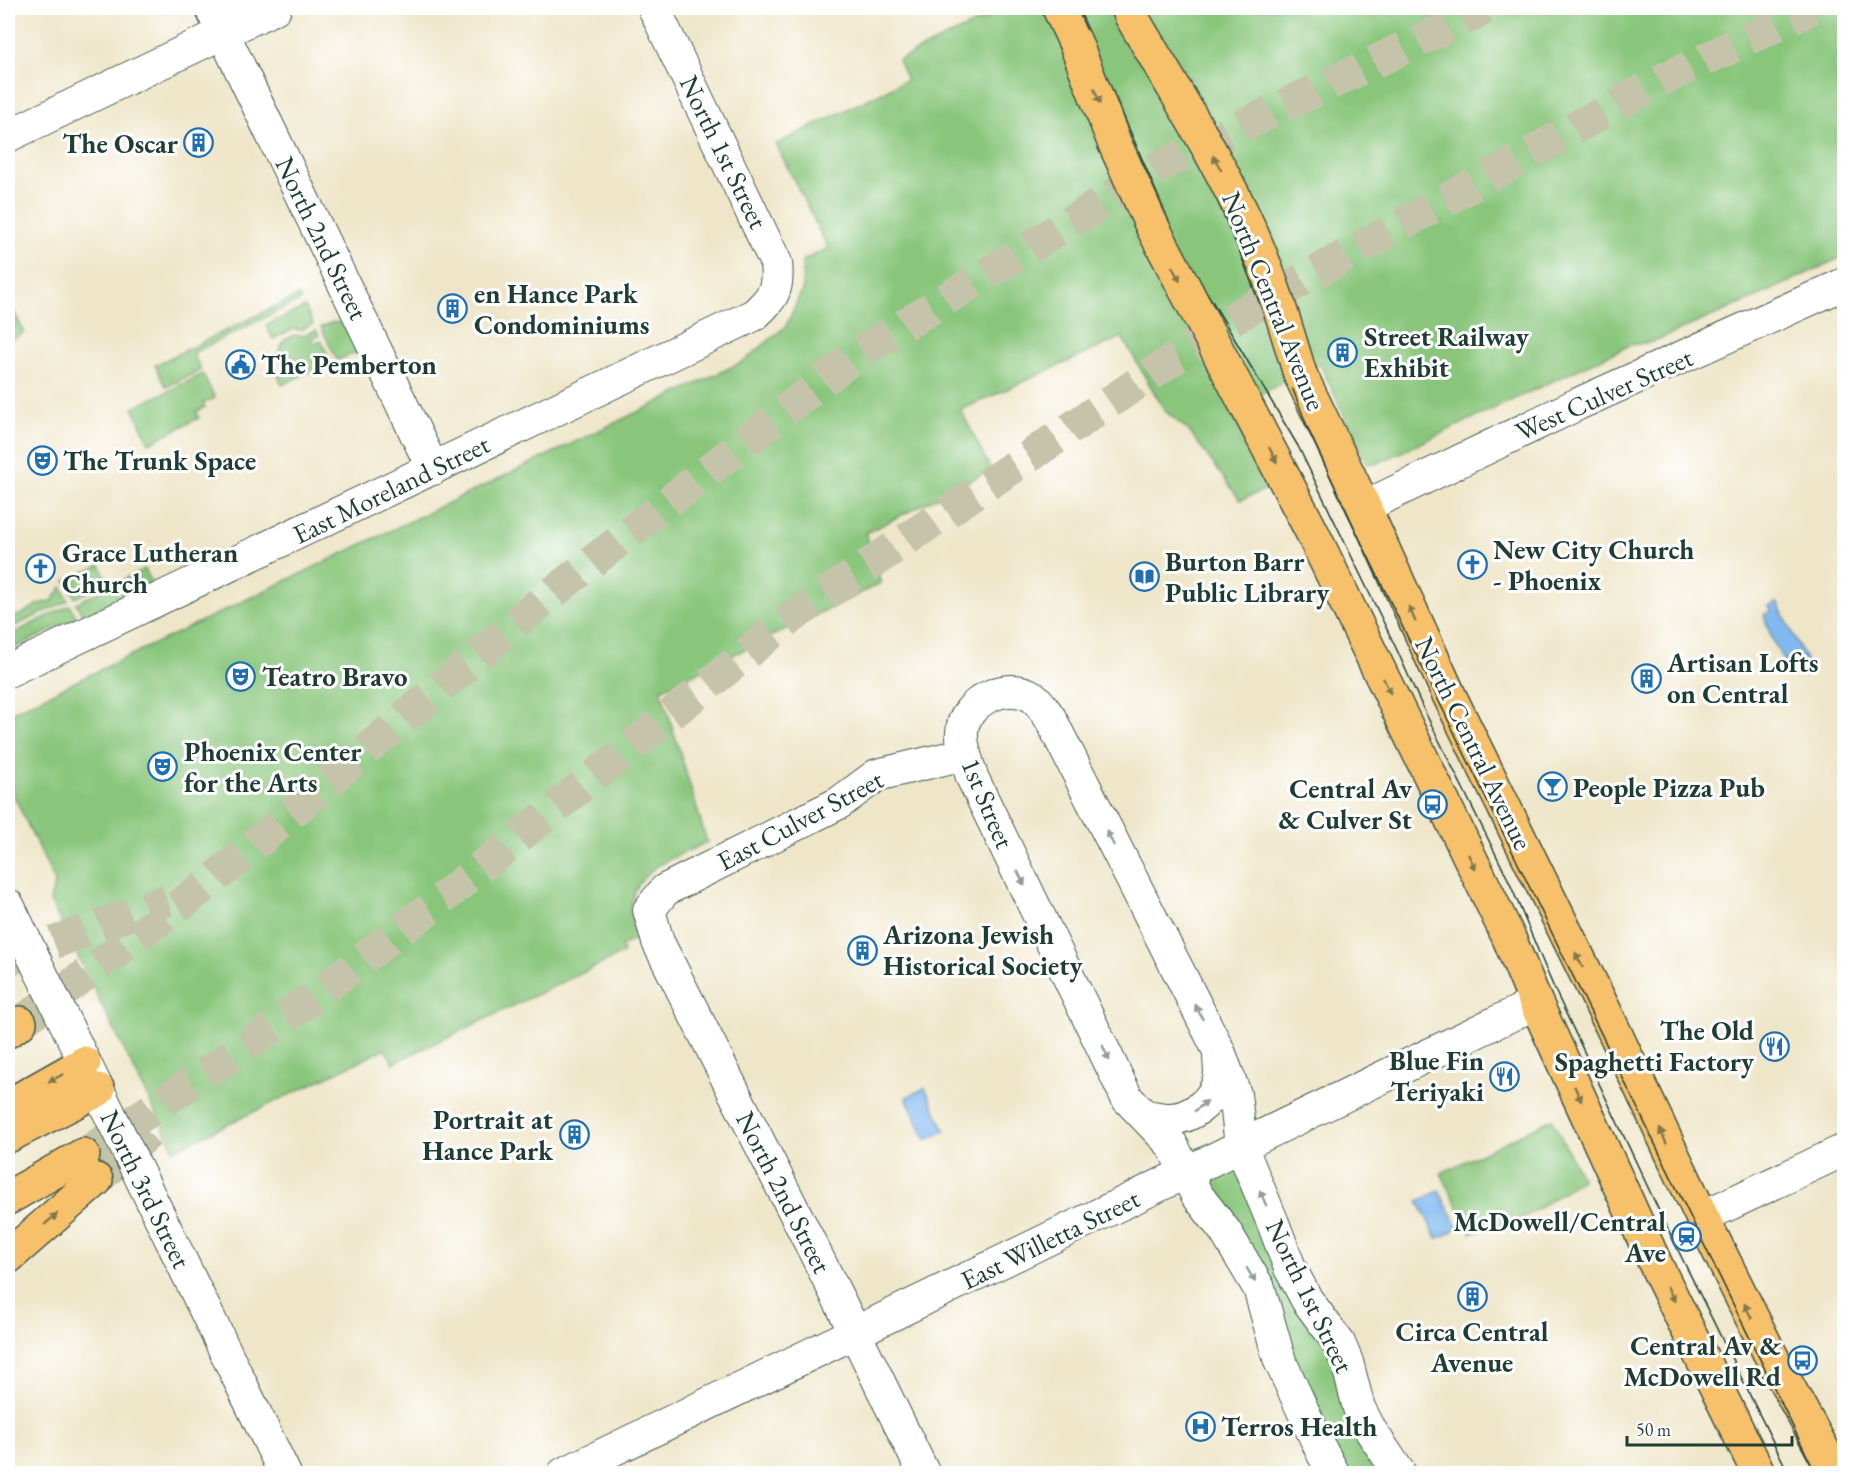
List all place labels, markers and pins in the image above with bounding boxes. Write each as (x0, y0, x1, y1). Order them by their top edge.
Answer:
place label: The Oscar (63, 126, 179, 161)
building icon: The Oscar (183, 127, 215, 159)
place label: en Hance Park Condominiums (474, 276, 649, 342)
building icon: en Hance Park Condominiums (437, 293, 469, 325)
place label: Street Railway Exhibit (1364, 319, 1530, 385)
building icon: Street Railway Exhibit (1327, 336, 1359, 368)
place label: The Pemberton (261, 347, 437, 382)
public building icon: The Pemberton (224, 348, 256, 380)
place label: The Trunk Space (63, 443, 256, 478)
theatre icon: The Trunk Space (26, 444, 58, 476)
place label: New City Church - Phoenix (1493, 532, 1694, 598)
place label: Grace Lutheran Church (62, 535, 238, 601)
place label: Burton Barr Public Library (1165, 544, 1330, 610)
church icon: New City Church - Phoenix (1456, 549, 1488, 581)
church icon: Grace Lutheran Church (25, 552, 57, 584)
library icon: Burton Barr Public Library (1128, 561, 1160, 593)
place label: Artisan Lofts on Central (1666, 645, 1818, 711)
place label: Teatro Bravo (262, 659, 408, 694)
theatre icon: Teatro Bravo (225, 660, 257, 692)
building icon: Artisan Lofts on Central (1630, 662, 1662, 694)
place label: Phoenix Center for the Arts (184, 734, 362, 800)
theatre icon: Phoenix Center for the Arts (147, 751, 179, 783)
place label: People Pizza Pub (1573, 770, 1765, 805)
place label: Central Av & Culver St (1278, 771, 1413, 837)
bar icon: People Pizza Pub (1536, 771, 1568, 803)
bus stop icon: Central Av & Culver St (1417, 788, 1449, 820)
place label: Arizona Jewish Historical Society (882, 917, 1083, 983)
building icon: Arizona Jewish Historical Society (846, 934, 878, 966)
place label: The Old Spaghetti Factory (1555, 1013, 1755, 1079)
restaurant icon: The Old Spaghetti Factory (1759, 1030, 1791, 1062)
place label: Blue Fin Teriyaki (1389, 1043, 1484, 1109)
restaurant icon: Blue Fin Teriyaki (1489, 1060, 1521, 1092)
place label: Portrait at Hance Park (422, 1102, 554, 1168)
building icon: Portrait at Hance Park (558, 1119, 590, 1151)
place label: McDowell/Central Ave (1453, 1204, 1666, 1270)
station icon: McDowell/Central Ave (1671, 1221, 1703, 1253)
building icon: Circa Central Avenue (1456, 1280, 1488, 1312)
place label: Circa Central Avenue (1396, 1314, 1549, 1380)
place label: Central Av & McDowell Rd (1623, 1328, 1781, 1394)
bus stop icon: Central Av & McDowell Rd (1786, 1345, 1818, 1377)
place label: Terros Health (1221, 1409, 1377, 1444)
hospital icon: Terros Health (1184, 1410, 1216, 1442)

